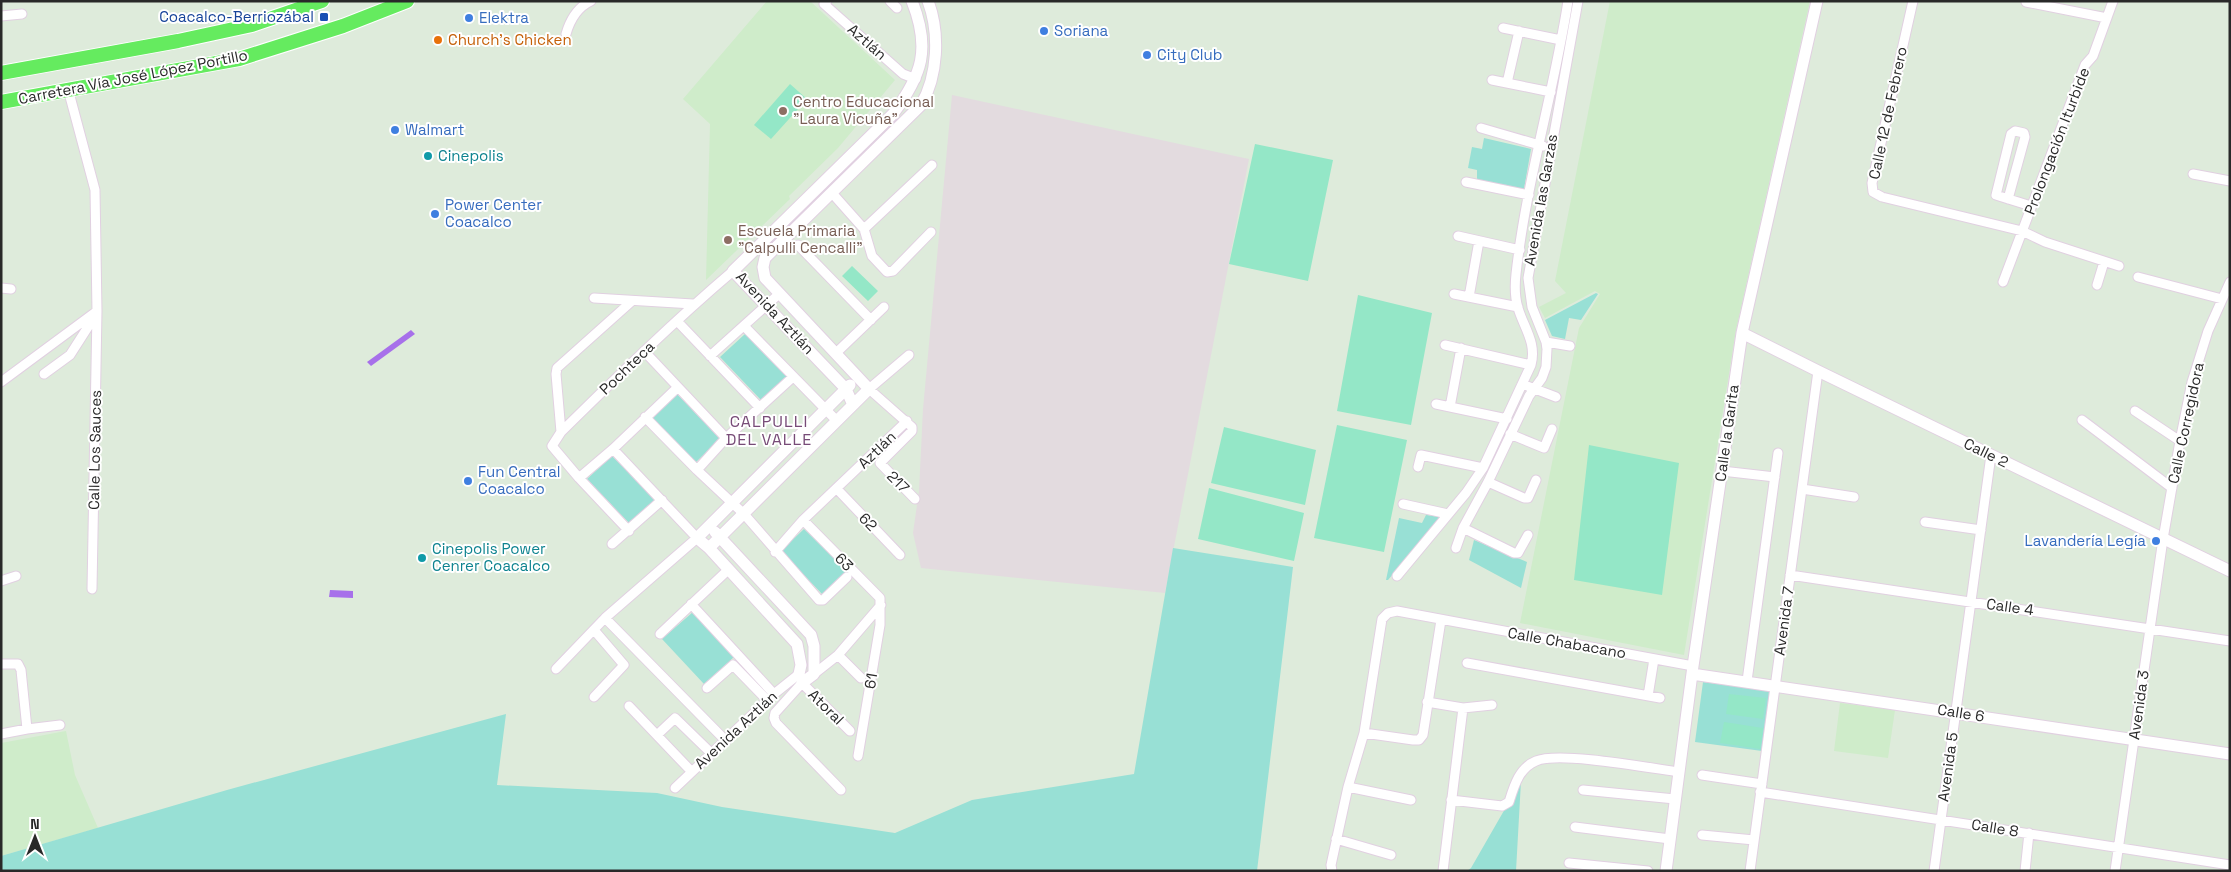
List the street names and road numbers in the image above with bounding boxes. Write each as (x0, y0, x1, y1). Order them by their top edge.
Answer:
street label: Aztlán (844, 19, 891, 64)
street label: Carretera Vía José López Portillo (17, 45, 249, 108)
street label: Calle 12 de Febrero (1864, 45, 1911, 181)
street label: Prolongación Iturbide (2020, 64, 2093, 217)
street label: Avenida las Garzas (1520, 133, 1561, 267)
street label: Avenida Aztlán (732, 267, 819, 358)
street label: Pochteca (595, 337, 658, 398)
street label: Calle Corregidora (2163, 360, 2208, 485)
street label: Calle la Garita (1710, 383, 1743, 483)
street label: Calle Los Sauces (84, 390, 105, 510)
street label: Aztlán (854, 427, 900, 472)
street label: Calle 2 (1961, 434, 2012, 471)
street label: 217 (883, 467, 913, 497)
street label: 62 (855, 509, 882, 535)
street label: 63 (831, 548, 858, 575)
street label: Avenida 7 (1769, 585, 1798, 657)
street label: Calle 4 (1985, 594, 2035, 619)
street label: Calle Chabacano (1506, 623, 1628, 662)
street label: Avenida 3 (2124, 669, 2153, 741)
street label: 61 (860, 672, 881, 690)
street label: Atoral (805, 685, 848, 728)
street label: Avenida Aztlán (690, 686, 781, 773)
street label: Calle 6 (1936, 699, 1986, 726)
street label: Avenida 5 (1933, 731, 1962, 803)
street label: Calle 8 (1970, 814, 2020, 841)

